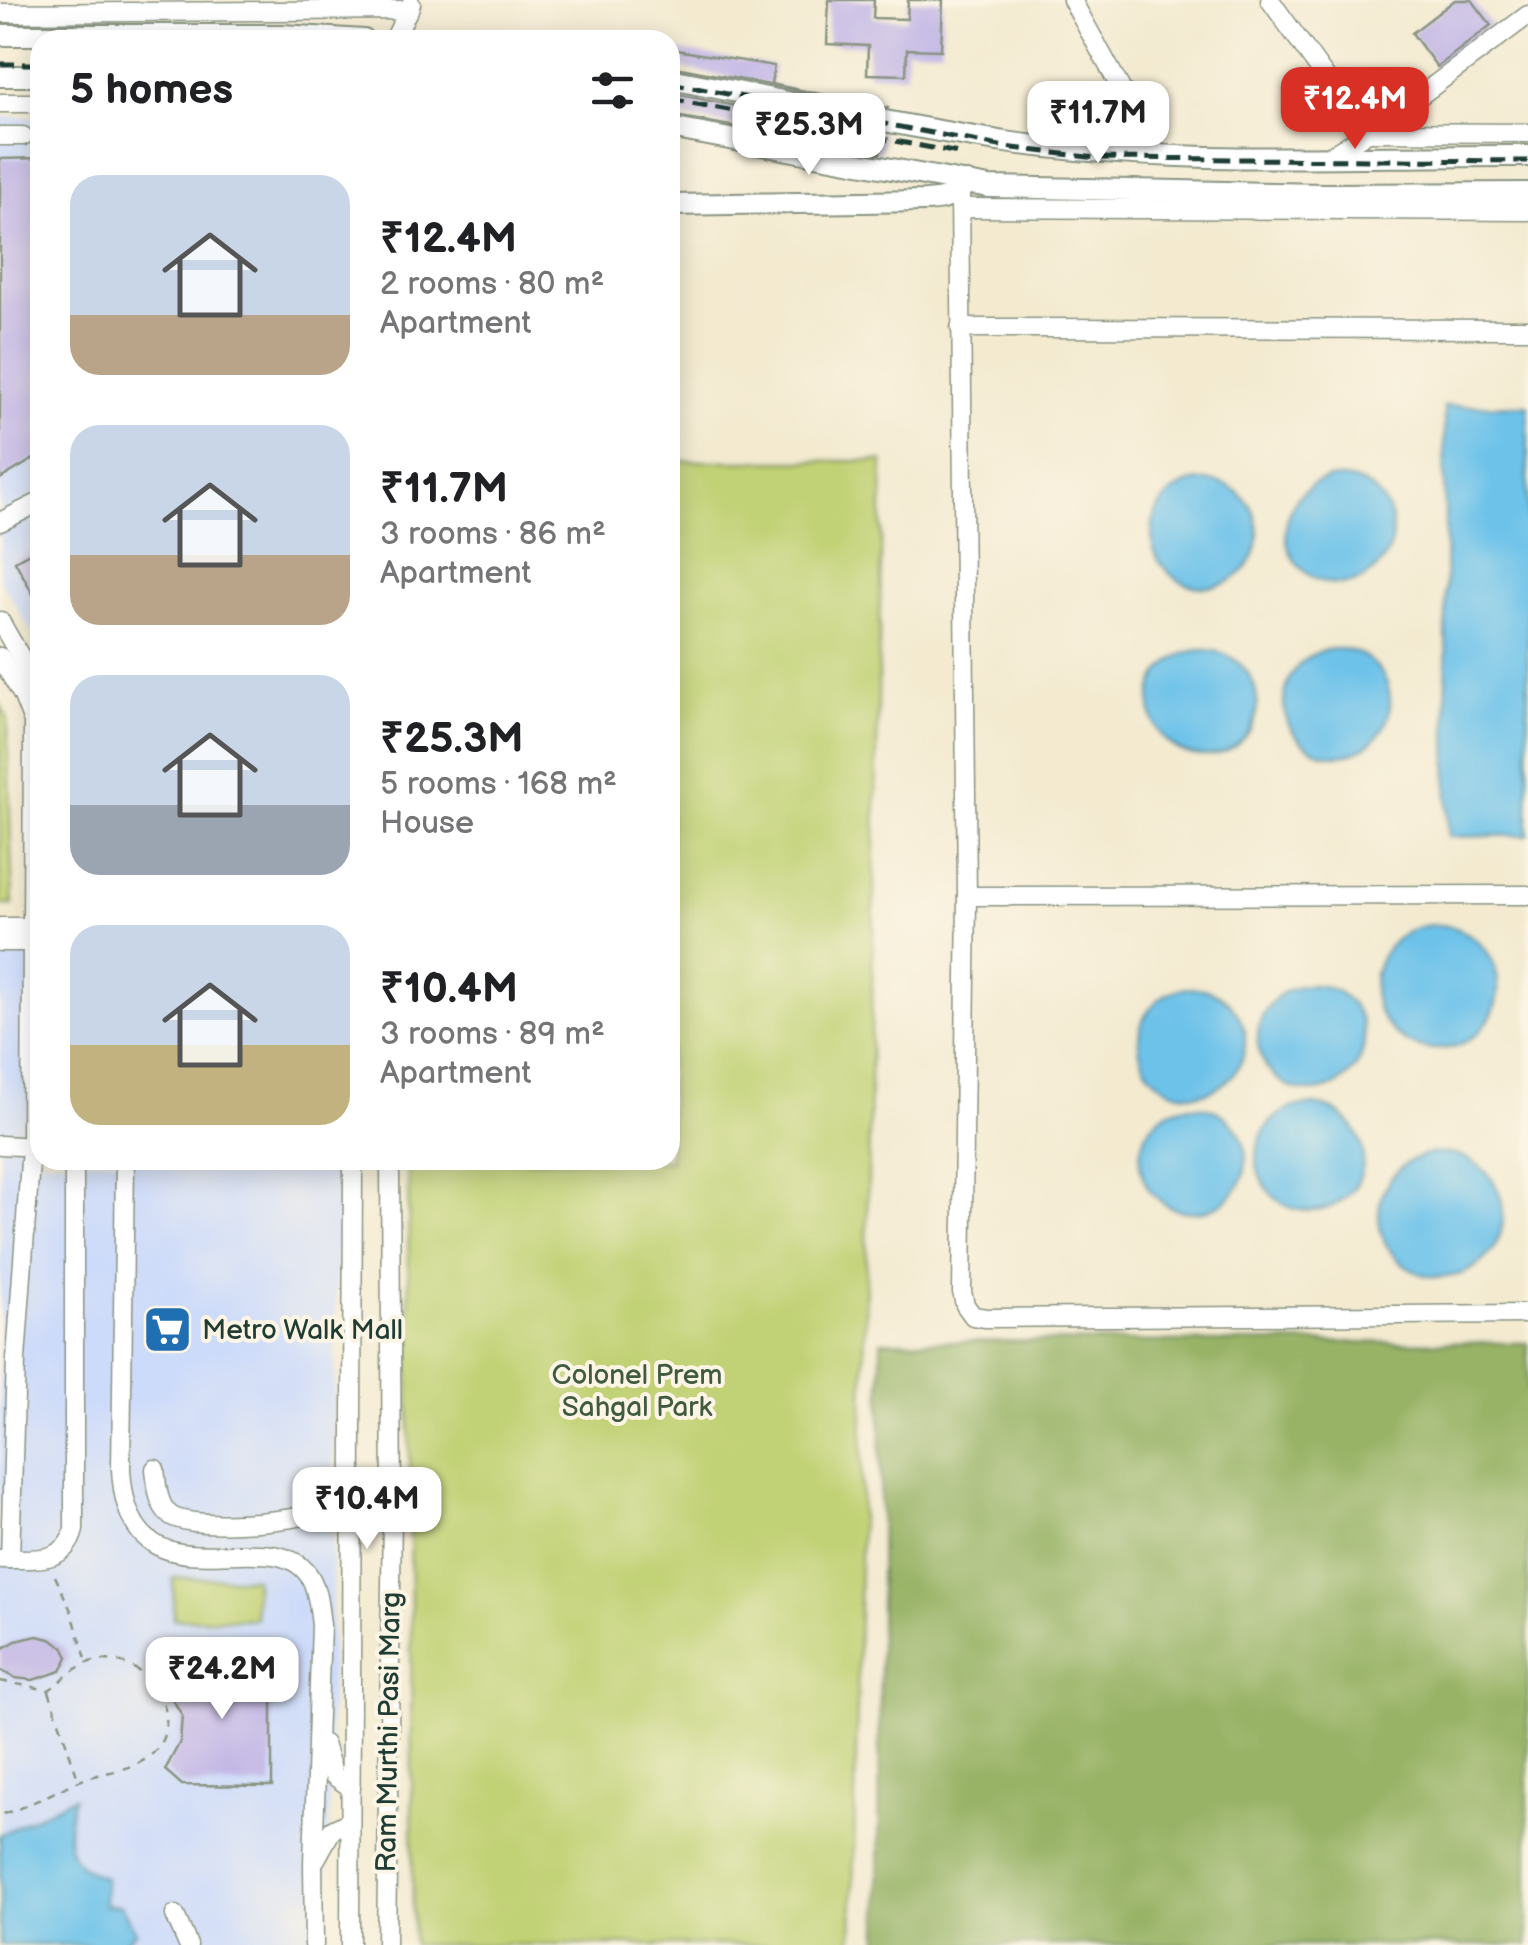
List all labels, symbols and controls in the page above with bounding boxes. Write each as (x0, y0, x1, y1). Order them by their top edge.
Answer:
icon: filters (585, 63, 640, 118)
text: 5 homes (70, 65, 233, 116)
pin: ₹12.4M (1274, 67, 1436, 152)
text: ₹12.4M (1303, 80, 1407, 119)
pin: ₹11.7M (1017, 81, 1179, 166)
pin: ₹25.3M (728, 93, 890, 178)
text: ₹11.7M (1049, 94, 1147, 133)
text: ₹25.3M (754, 106, 864, 145)
text: ₹12.4M (380, 214, 517, 265)
icon: home (150, 215, 270, 335)
text: 2 rooms · 80 m² (380, 265, 604, 304)
text: Apartment (380, 304, 531, 343)
text: ₹11.7M (380, 464, 508, 515)
icon: home (150, 465, 270, 585)
text: 3 rooms · 86 m² (380, 515, 606, 554)
text: Apartment (380, 554, 531, 593)
text: ₹25.3M (380, 714, 523, 765)
icon: home (150, 715, 270, 835)
text: 5 rooms · 168 m² (380, 765, 617, 804)
text: House (380, 804, 474, 843)
text: ₹10.4M (380, 964, 518, 1015)
icon: home (150, 965, 270, 1085)
text: 3 rooms · 89 m² (380, 1015, 605, 1054)
text: Apartment (380, 1054, 531, 1093)
supermarket icon: Metro Walk Mall (141, 1304, 193, 1356)
place label: Metro Walk Mall (202, 1314, 403, 1347)
park label: Colonel Prem Sahgal Park (552, 1359, 722, 1424)
pin: ₹10.4M (286, 1467, 448, 1552)
text: ₹10.4M (314, 1480, 420, 1519)
street label: Ram Murthi Pasi Marg (370, 1591, 408, 1873)
pin: ₹24.2M (141, 1637, 303, 1722)
text: ₹24.2M (168, 1650, 276, 1689)

